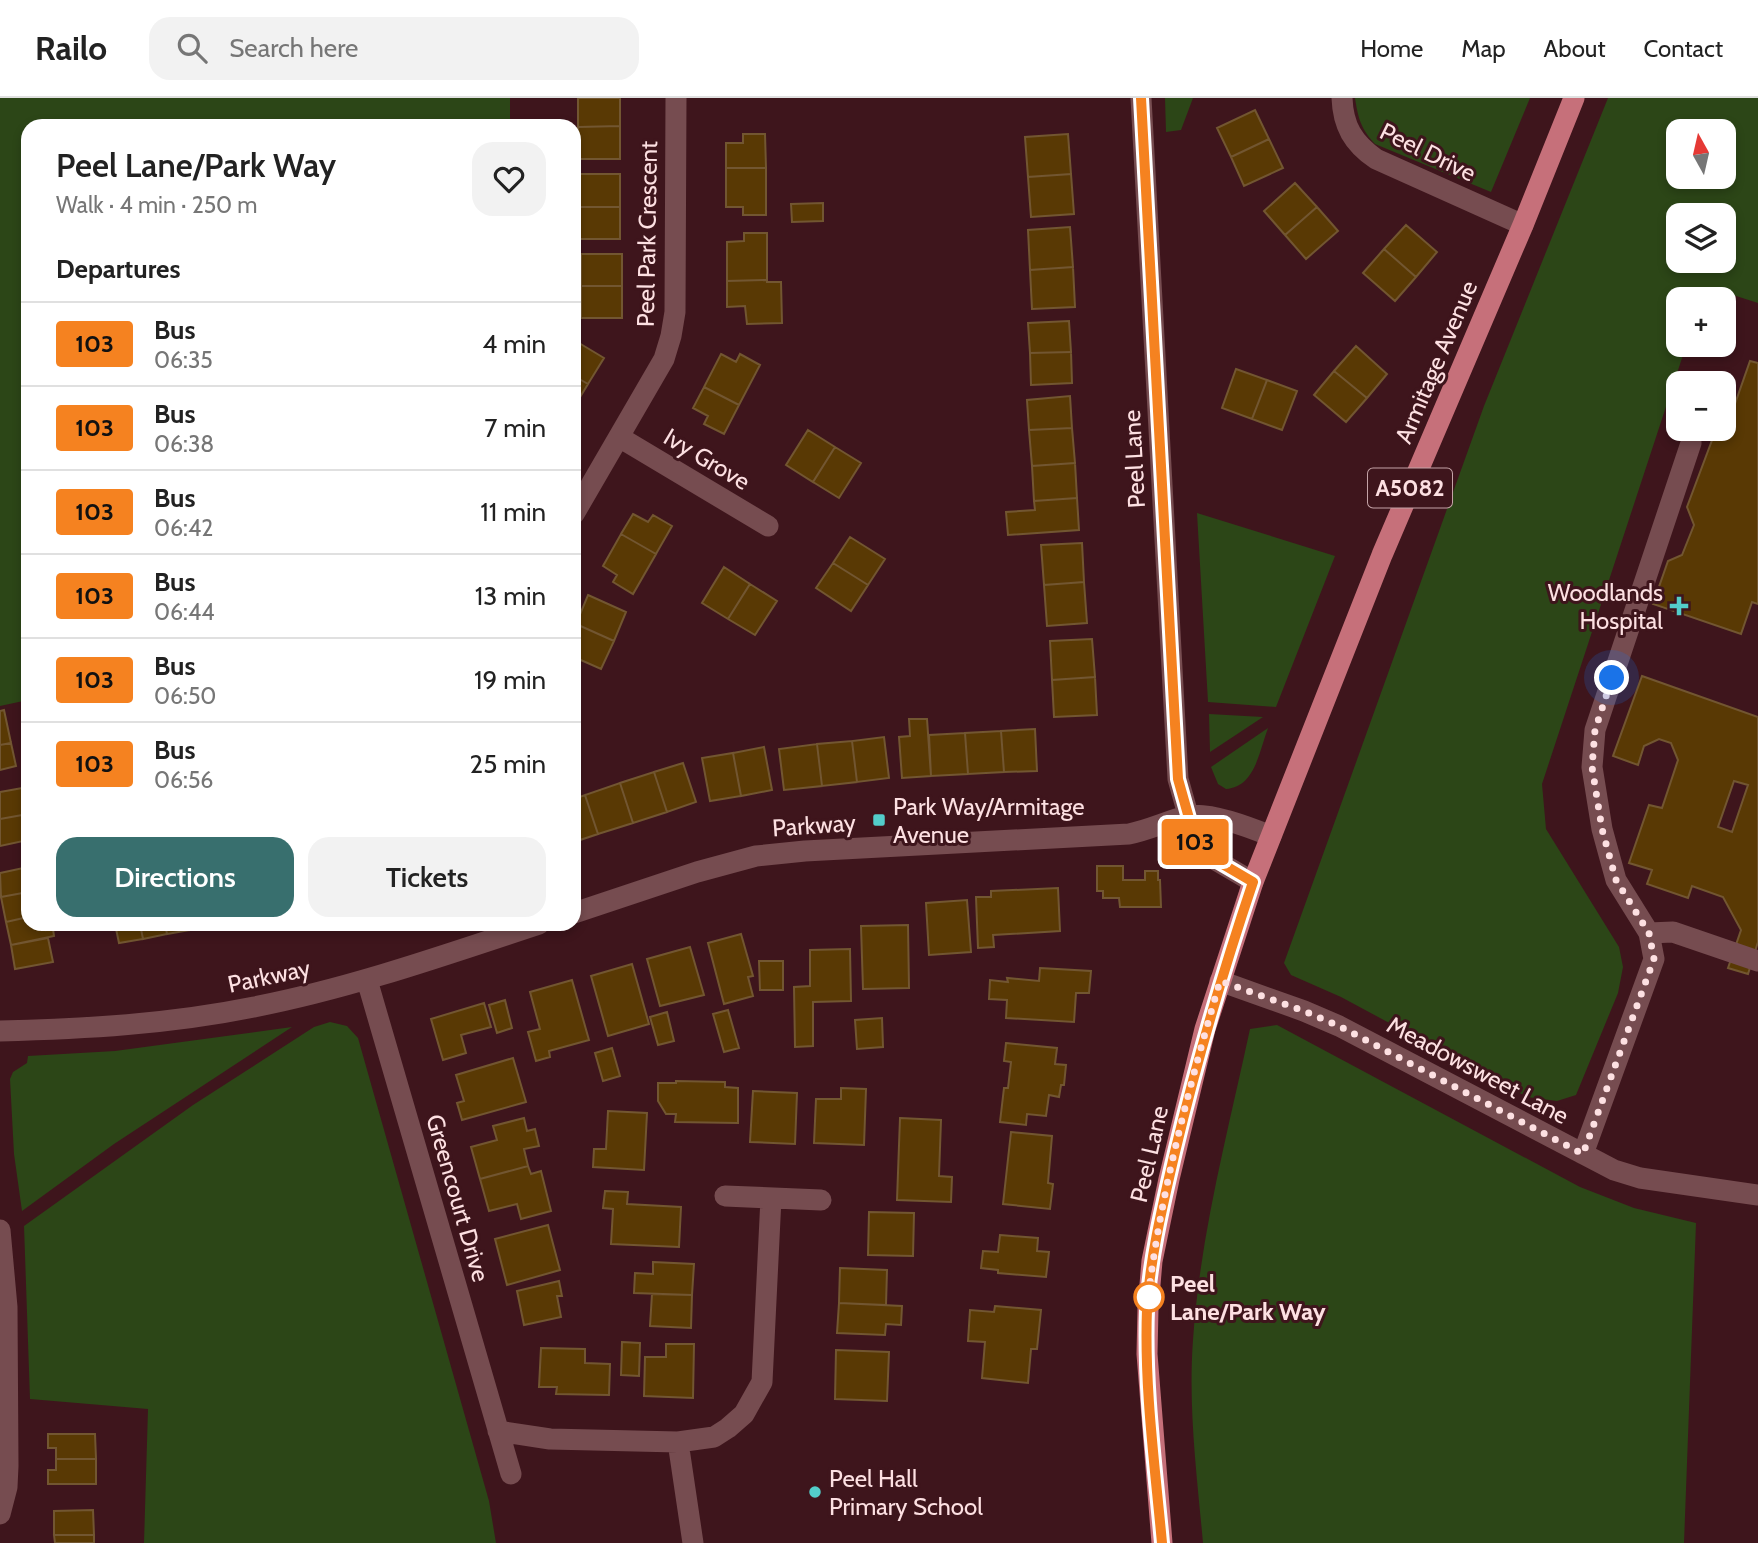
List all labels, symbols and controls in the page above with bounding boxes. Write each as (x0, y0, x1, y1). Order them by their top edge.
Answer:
search box (149, 17, 639, 80)
text: Railo (35, 28, 107, 68)
icon: search (173, 29, 211, 67)
text: Search here (229, 32, 358, 64)
text: Home (1360, 34, 1423, 63)
text: Map (1461, 34, 1506, 63)
text: About (1544, 34, 1606, 63)
text: Contact (1644, 34, 1723, 63)
street label: Peel Drive (1375, 116, 1481, 188)
north arrow (1666, 119, 1736, 189)
map controls (1666, 119, 1736, 441)
street label: Peel Park Crescent (631, 141, 663, 327)
button: heart (472, 142, 546, 216)
text: Peel Lane/Park Way (56, 145, 336, 185)
text: Walk · 4 min · 250 m (56, 191, 258, 219)
button: layers (1666, 203, 1736, 273)
text: Departures (56, 253, 180, 285)
street label: Armitage Avenue (1389, 276, 1483, 448)
button: + (1666, 287, 1736, 357)
text: Bus (154, 314, 195, 346)
text: 4 min (482, 328, 546, 360)
text: 103 (75, 329, 114, 358)
text: 06:35 (154, 346, 213, 374)
button: − (1666, 371, 1736, 441)
text: Bus (154, 398, 195, 430)
street label: Peel Lane (1117, 409, 1151, 509)
text: 7 min (484, 412, 546, 444)
text: 103 (75, 413, 114, 442)
street label: Ivy Grove (659, 422, 755, 496)
text: 06:38 (154, 430, 214, 458)
road number: A5082 (1368, 468, 1452, 508)
text: Bus (154, 482, 195, 514)
text: 11 min (480, 496, 546, 528)
text: 103 (75, 497, 114, 526)
text: 06:42 (154, 514, 213, 542)
text: Bus (154, 566, 195, 598)
place label: Woodlands Hospital (1548, 578, 1663, 635)
text: 13 min (475, 580, 546, 612)
text: 103 (75, 581, 114, 610)
marker: Woodlands Hospital (1669, 596, 1689, 616)
text: 06:44 (154, 598, 215, 626)
text: Bus (154, 650, 195, 682)
your location (1594, 660, 1629, 695)
text: 19 min (474, 664, 546, 696)
text: 103 (75, 665, 114, 694)
text: 06:50 (154, 682, 216, 710)
text: Bus (154, 734, 195, 766)
text: 25 min (470, 748, 546, 780)
text: 103 (75, 749, 114, 778)
text: 06:56 (154, 766, 213, 794)
place label: Park Way/Armitage Avenue (893, 792, 1085, 849)
street label: Parkway (771, 808, 857, 842)
marker: Park Way/Armitage Avenue (871, 812, 887, 828)
line badge: 103 (1155, 819, 1235, 865)
text: 103 (1176, 827, 1214, 856)
button: Directions (56, 837, 294, 917)
button: Tickets (308, 837, 546, 917)
street label: Parkway (225, 953, 313, 999)
street label: Meadowsweet Lane (1382, 1010, 1574, 1130)
street label: Peel Lane (1124, 1103, 1174, 1205)
street label: Greencourt Drive (420, 1111, 496, 1285)
place label: Peel Lane/Park Way (1170, 1269, 1326, 1326)
marker: Peel Lane/Park Way (1134, 1282, 1164, 1312)
place label: Peel Hall Primary School (829, 1464, 983, 1521)
marker: Peel Hall Primary School (807, 1484, 823, 1500)

